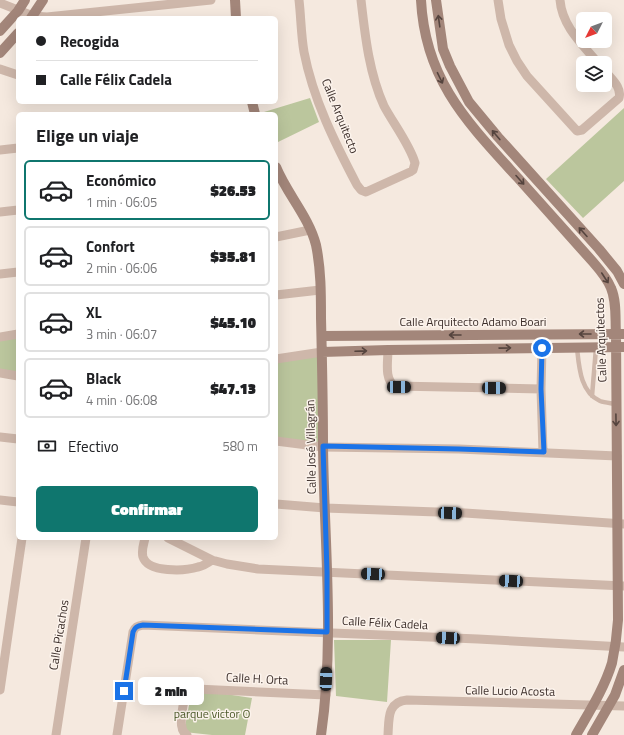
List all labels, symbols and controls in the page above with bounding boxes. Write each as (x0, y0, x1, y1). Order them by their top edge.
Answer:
north arrow (576, 12, 612, 48)
map controls (576, 12, 612, 92)
one-way arrow (435, 15, 443, 28)
text: Recogida (60, 30, 119, 53)
button: layers (576, 56, 612, 92)
text: Calle Félix Cadela (60, 68, 172, 91)
one-way arrow (437, 72, 444, 84)
street label: Calle Arquitecto (317, 75, 364, 156)
text: Elige un viaje (36, 122, 139, 149)
one-way arrow (492, 130, 501, 140)
text: Económico (86, 169, 156, 192)
icon: car (38, 172, 74, 208)
one-way arrow (515, 175, 524, 185)
text: $26.53 (211, 179, 256, 202)
text: 1 min · 06:05 (86, 192, 157, 212)
one-way arrow (579, 226, 588, 237)
text: Confort (86, 235, 135, 258)
icon: car (38, 238, 74, 274)
text: $35.81 (211, 245, 256, 268)
text: 2 min · 06:06 (86, 258, 157, 278)
one-way arrow (601, 272, 609, 283)
street label: Calle Arquitectos (590, 297, 611, 383)
text: XL (86, 301, 102, 324)
icon: car (38, 304, 74, 340)
text: $45.10 (211, 311, 256, 334)
street label: Calle Arquitecto Adamo Boari (400, 312, 546, 331)
text: 3 min · 06:07 (86, 324, 157, 344)
one-way arrow (579, 330, 592, 338)
one-way arrow (449, 331, 462, 339)
route start (533, 339, 551, 357)
one-way arrow (498, 344, 511, 352)
one-way arrow (354, 347, 367, 355)
text: Black (86, 367, 121, 390)
icon: car (38, 370, 74, 406)
text: $47.13 (211, 377, 256, 400)
car (387, 381, 411, 393)
car (482, 382, 506, 394)
text: 4 min · 06:08 (86, 390, 157, 410)
street label: Calle José Villagrán (300, 399, 321, 495)
one-way arrow (612, 413, 620, 426)
icon: cash (36, 435, 58, 457)
text: Efectivo (68, 435, 119, 458)
text: 580 m (222, 436, 258, 456)
button: Confirmar (36, 486, 258, 532)
car (438, 507, 462, 519)
car (361, 567, 385, 581)
car (499, 574, 523, 588)
street label: Calle Picachos (44, 598, 74, 672)
street label: Calle Félix Cadela (342, 611, 429, 634)
car (436, 631, 460, 645)
street label: Calle H. Orta (225, 667, 289, 690)
car (320, 667, 332, 691)
callout: 2 min (138, 677, 204, 705)
street label: Calle Lucio Acosta (465, 680, 555, 701)
text: 2 min (155, 681, 187, 701)
route end (115, 682, 133, 700)
park label: parque victor O (174, 704, 250, 723)

